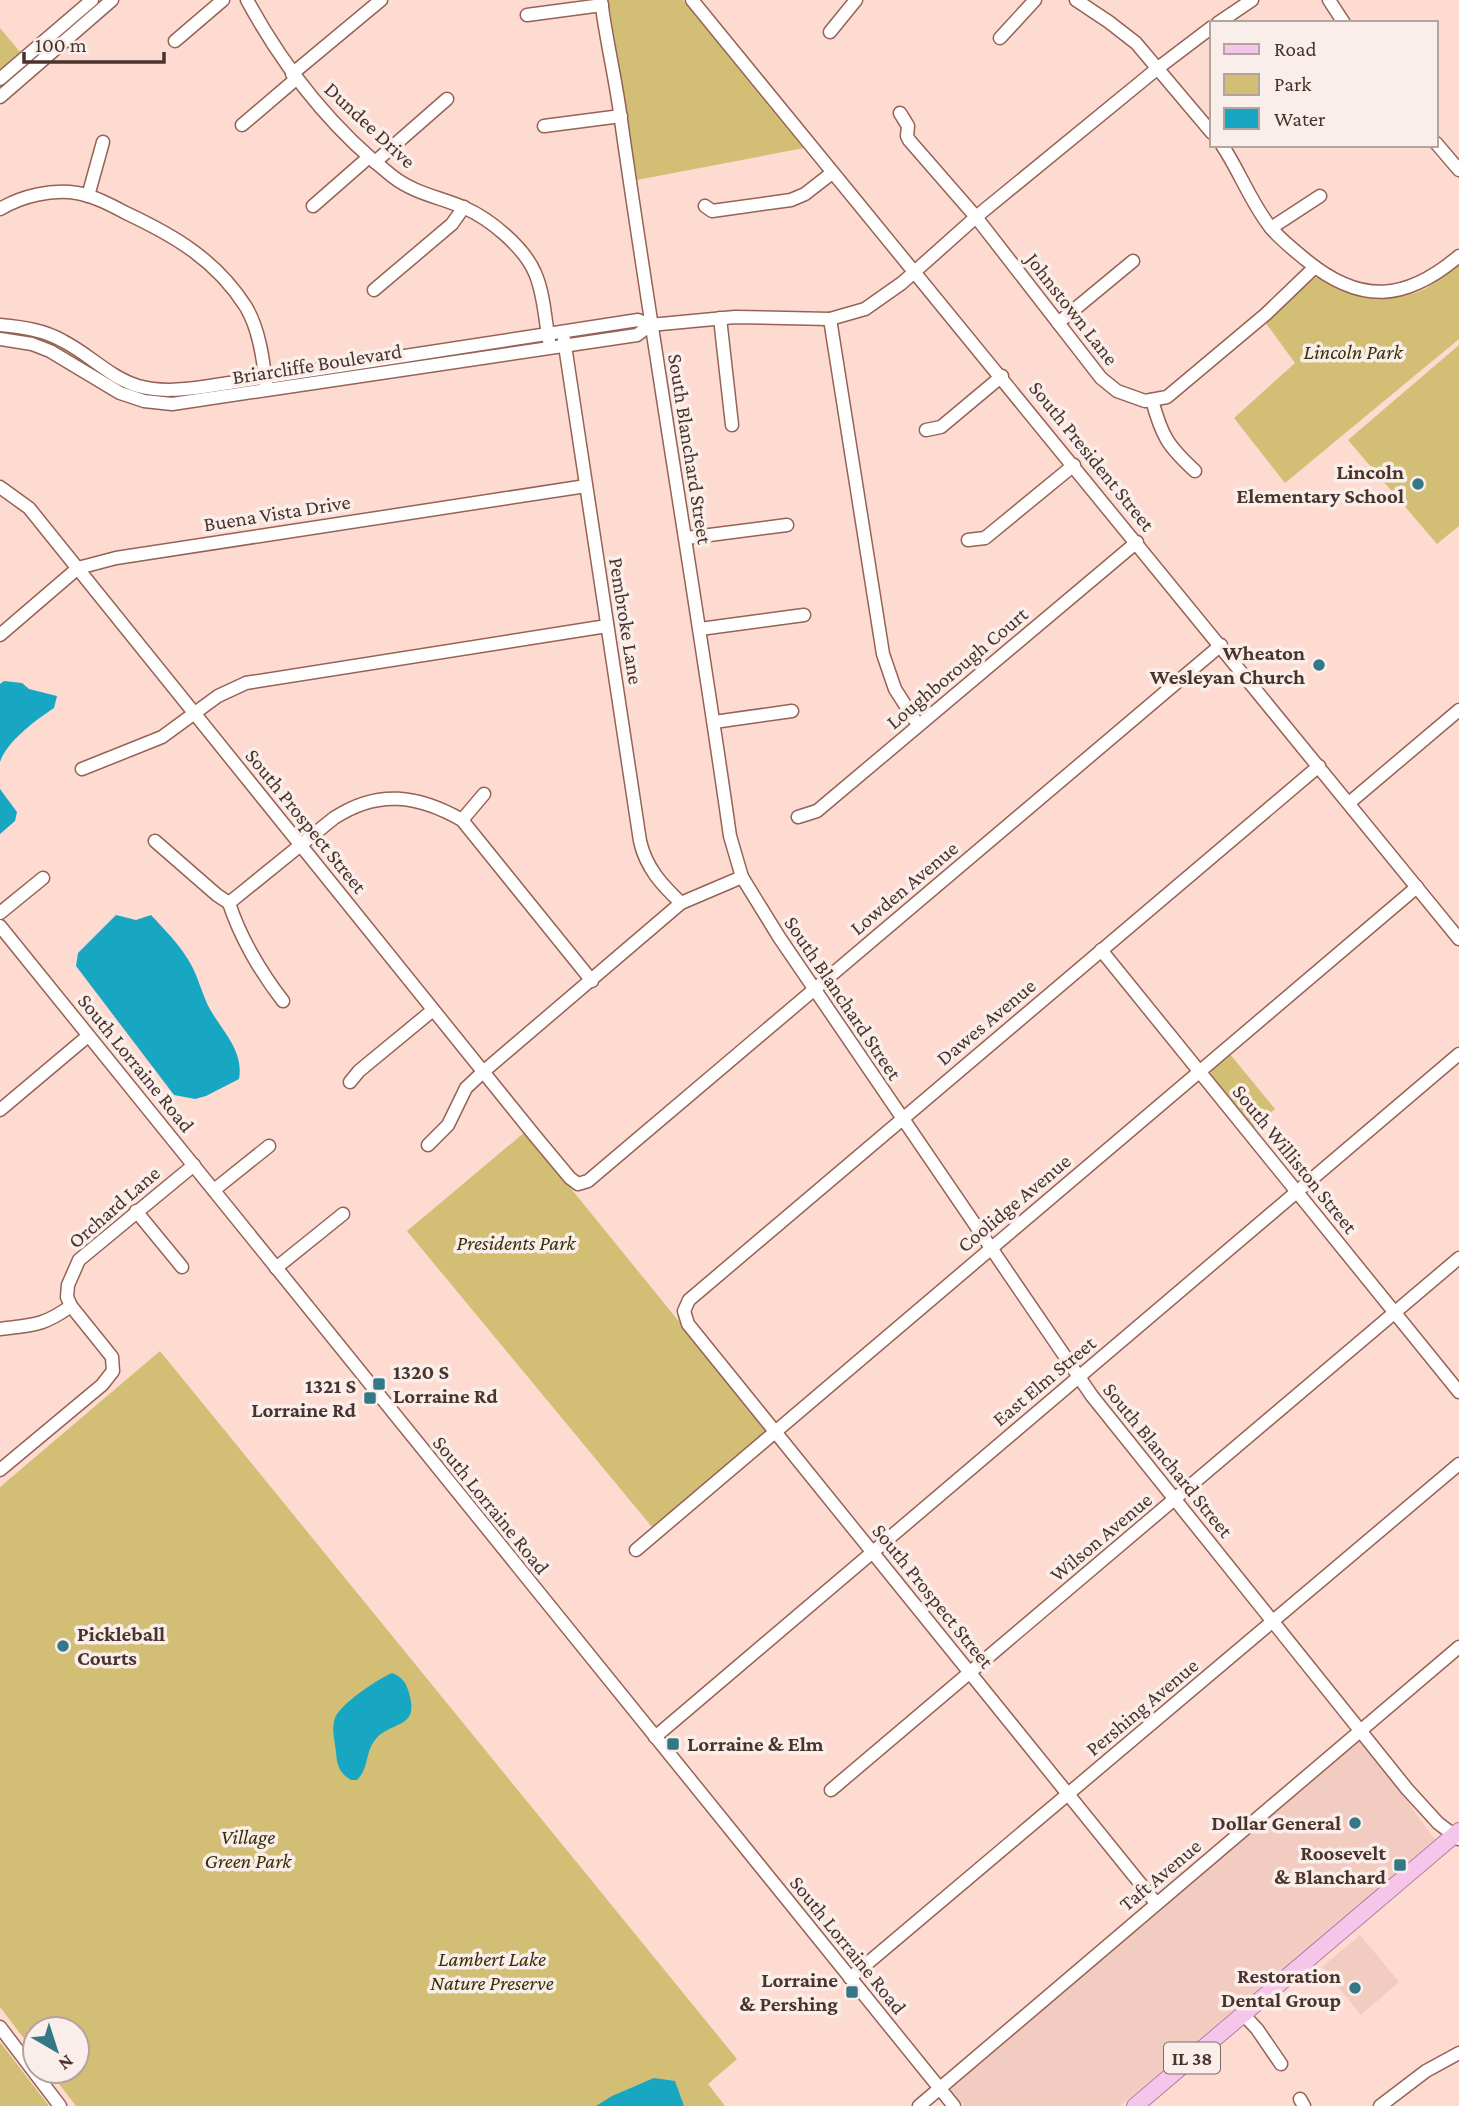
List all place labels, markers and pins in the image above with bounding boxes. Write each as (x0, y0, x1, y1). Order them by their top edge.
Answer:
place label: Lincoln Elementary School (1236, 460, 1404, 508)
marker: Lincoln Elementary School (1410, 476, 1426, 492)
place label: Wheaton Wesleyan Church (1149, 641, 1305, 689)
marker: Wheaton Wesleyan Church (1311, 657, 1327, 673)
place label: 1320 S Lorraine Rd (393, 1360, 498, 1408)
place label: 1321 S Lorraine Rd (251, 1374, 357, 1422)
marker: 1320 S Lorraine Rd (371, 1376, 387, 1392)
marker: 1321 S Lorraine Rd (362, 1390, 378, 1406)
place label: Pickleball Courts (77, 1622, 165, 1670)
marker: Pickleball Courts (55, 1638, 71, 1654)
place label: Lorraine & Elm (687, 1732, 824, 1756)
marker: Lorraine & Elm (665, 1736, 681, 1752)
place label: Dollar General (1211, 1811, 1341, 1835)
marker: Dollar General (1347, 1815, 1363, 1831)
place label: Roosevelt & Blanchard (1274, 1841, 1387, 1889)
marker: Roosevelt & Blanchard (1392, 1857, 1408, 1873)
place label: Restoration Dental Group (1221, 1964, 1341, 2012)
place label: Lorraine & Pershing (740, 1968, 838, 2016)
marker: Restoration Dental Group (1347, 1980, 1363, 1996)
marker: Lorraine & Pershing (844, 1984, 860, 2000)

